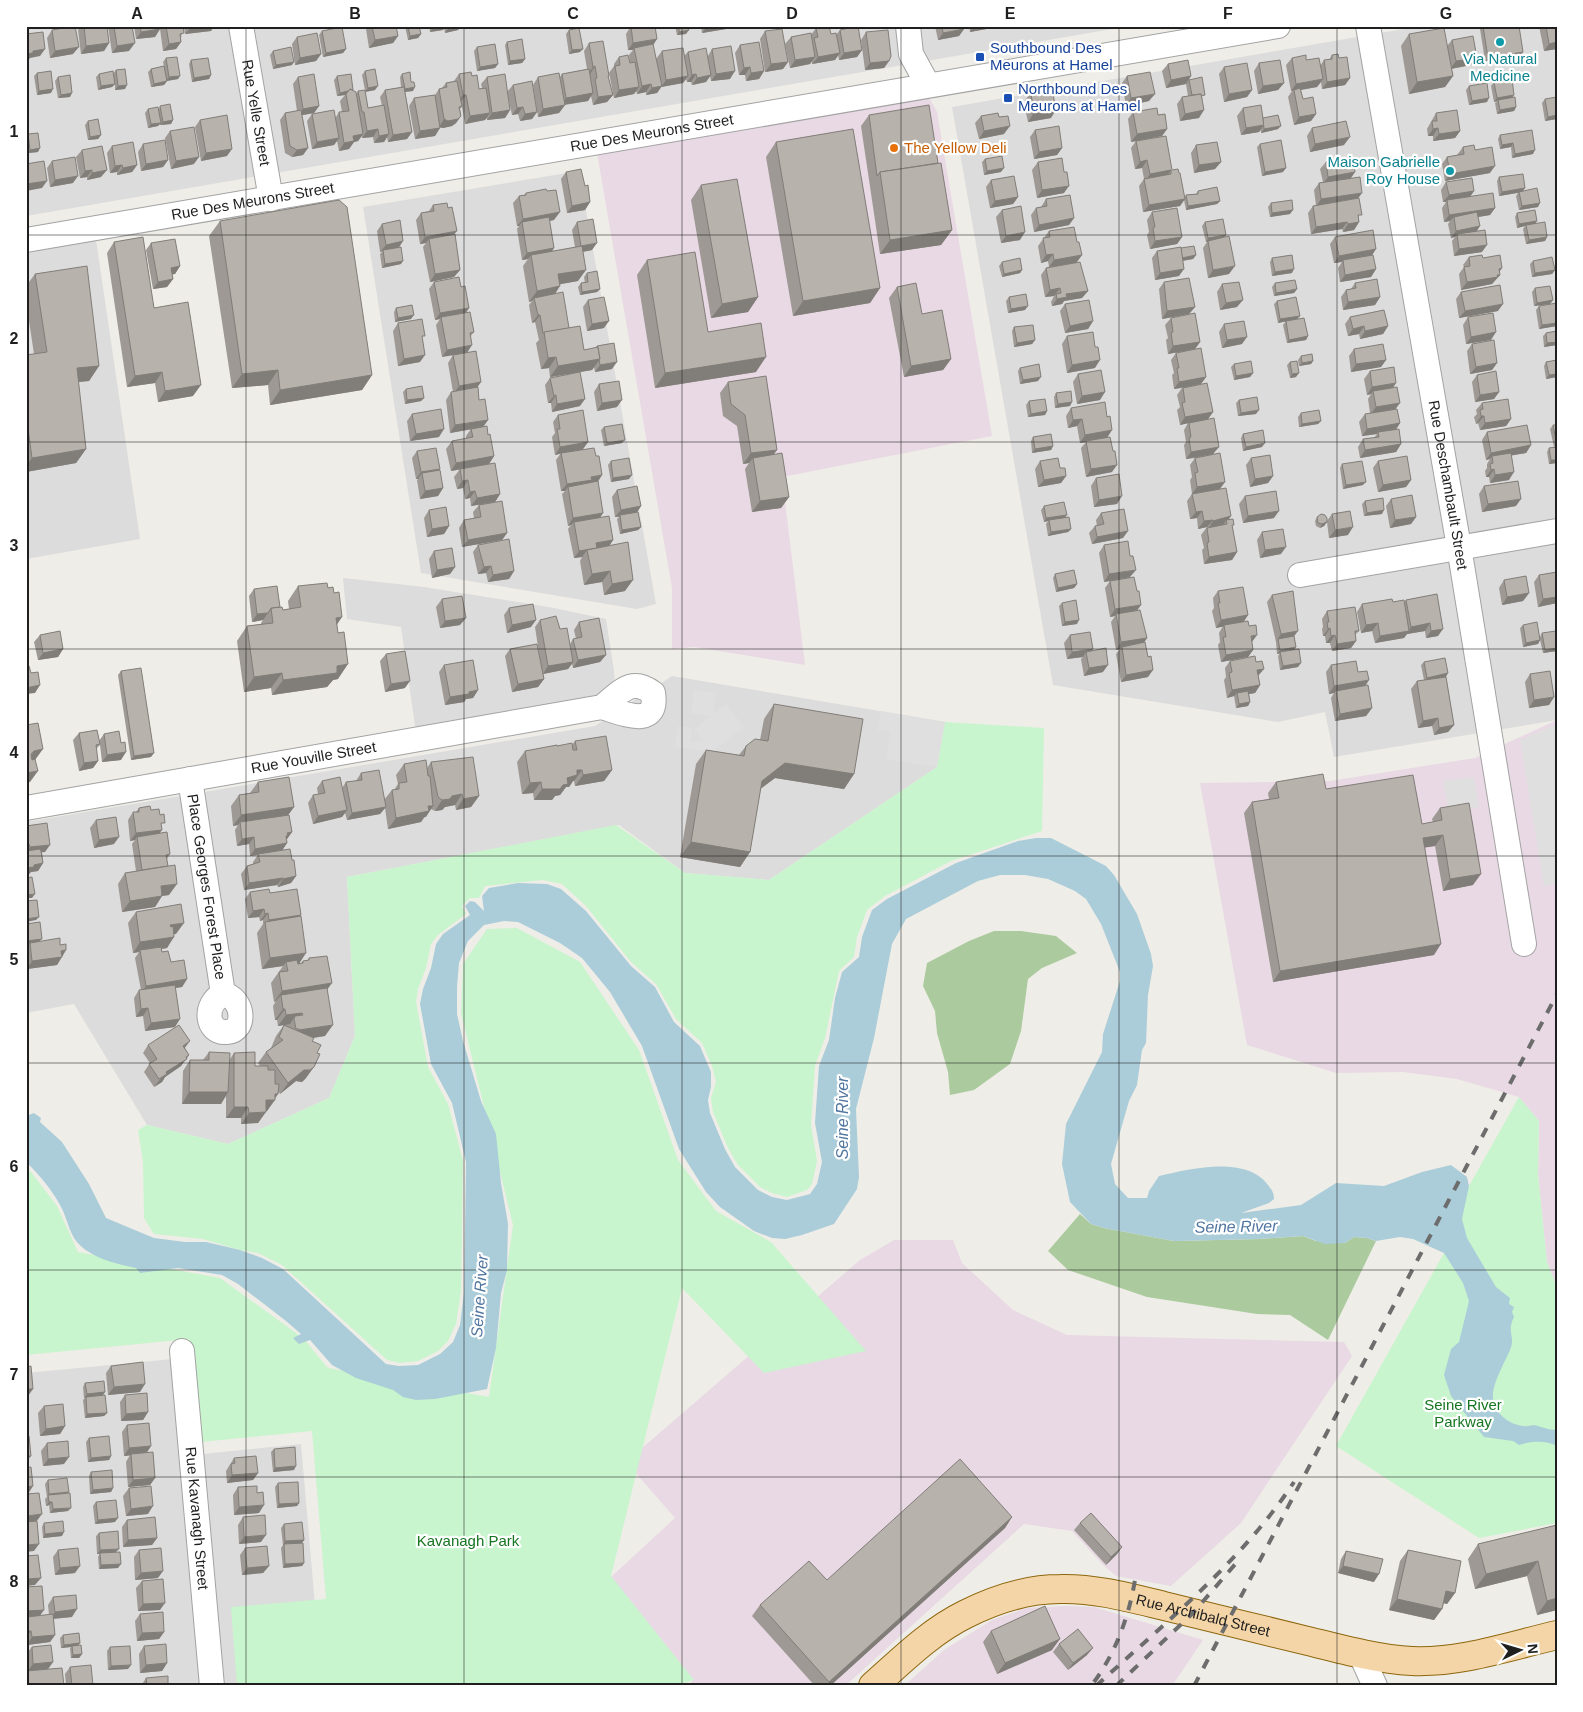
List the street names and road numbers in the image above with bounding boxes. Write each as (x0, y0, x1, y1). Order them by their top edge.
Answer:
street label: Rue Yelle Street (239, 58, 274, 168)
street label: Rue Des Meurons Street (569, 110, 735, 155)
street label: Rue Des Meurons Street (170, 178, 336, 223)
street label: Rue Deschambault Street (1426, 399, 1472, 572)
street label: Rue Youville Street (250, 738, 378, 776)
street label: Place Georges Forest Place (184, 793, 230, 981)
street label: Rue Kavanagh Street (183, 1446, 212, 1591)
street label: Rue Archibald Street (1134, 1590, 1273, 1640)

